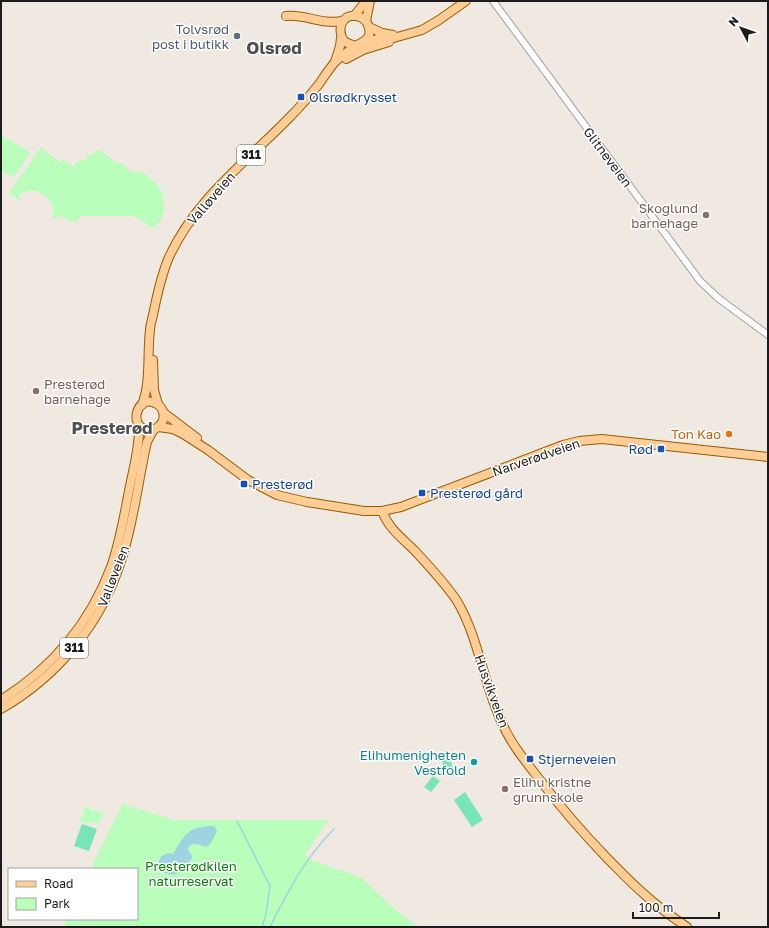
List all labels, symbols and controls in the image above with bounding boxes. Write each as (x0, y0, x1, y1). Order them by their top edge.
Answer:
north arrow (721, 8, 761, 48)
text: N (725, 14, 741, 29)
place label: Tolvsrød post i butikk (152, 21, 230, 52)
marker: Tolvsrød post i butikk (232, 31, 242, 41)
district label: Olsrød (246, 37, 302, 58)
place label: Olsrødkrysset (309, 89, 397, 105)
marker: Olsrødkrysset (296, 92, 306, 102)
street label: Glitneveien (580, 124, 636, 190)
road number: 311 (237, 145, 265, 165)
street label: Valløveien (184, 168, 238, 228)
place label: Skoglund barnehage (631, 200, 698, 231)
marker: Skoglund barnehage (701, 210, 711, 220)
place label: Presterød barnehage (44, 376, 111, 407)
marker: Presterød barnehage (31, 386, 41, 396)
district label: Presterød (71, 417, 153, 438)
place label: Ton Kao (671, 426, 721, 442)
marker: Ton Kao (724, 429, 734, 439)
street label: Narverødveien (490, 435, 582, 479)
place label: Rød (628, 441, 653, 457)
marker: Rød (656, 444, 666, 454)
place label: Presterød (252, 476, 313, 492)
marker: Presterød (239, 479, 249, 489)
place label: Presterød gård (430, 485, 523, 501)
marker: Presterød gård (417, 488, 427, 498)
street label: Valløveien (94, 543, 132, 609)
road number: 311 (60, 638, 88, 658)
street label: Husvikveien (471, 652, 513, 730)
place label: Elihumenigheten Vestfold (360, 747, 466, 778)
place label: Stjerneveien (538, 751, 616, 767)
marker: Stjerneveien (525, 754, 535, 764)
marker: Elihumenigheten Vestfold (469, 757, 479, 767)
place label: Elihu kristne grunnskole (513, 774, 591, 805)
marker: Elihu kristne grunnskole (500, 784, 510, 794)
park label: Presterødkilen naturreservat (145, 858, 237, 889)
legend (8, 868, 138, 920)
text: Road (44, 876, 73, 891)
scale bar (633, 894, 719, 920)
text: Park (44, 896, 70, 911)
text: 100 m (639, 900, 673, 915)

